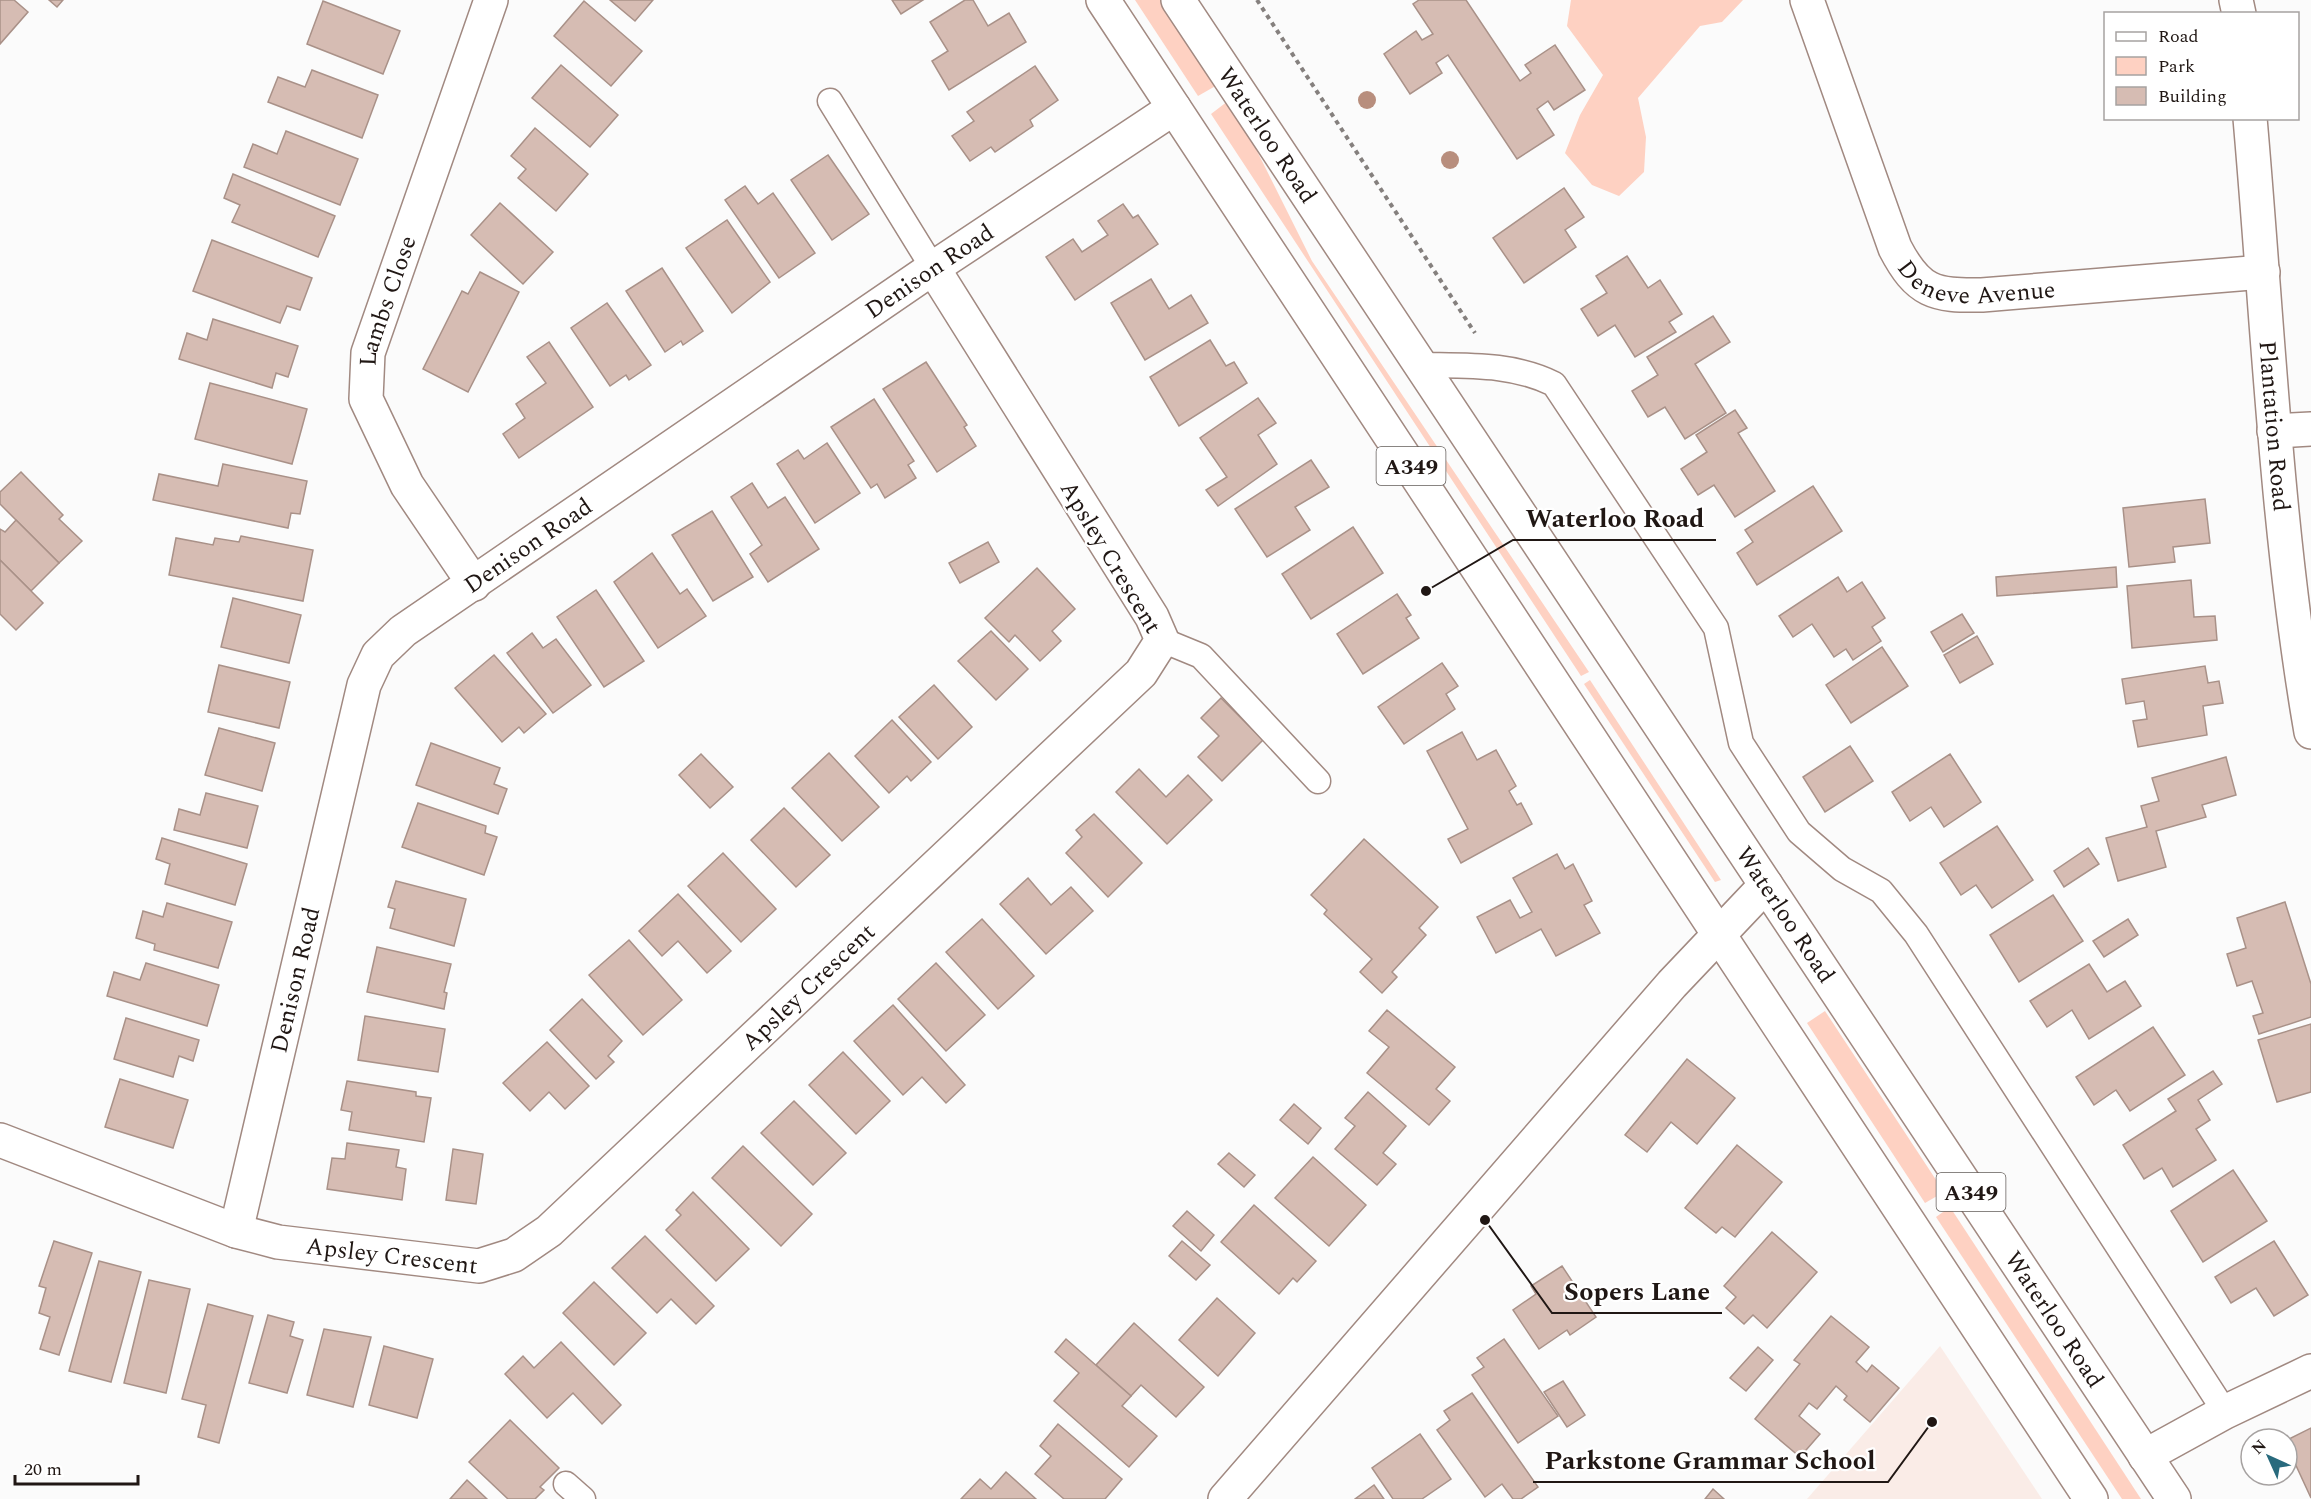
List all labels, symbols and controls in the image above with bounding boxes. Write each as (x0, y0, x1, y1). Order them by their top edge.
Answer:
legend (2104, 12, 2299, 120)
text: Road (2158, 23, 2199, 50)
text: Park (2158, 53, 2195, 80)
street label: Waterloo Road (1208, 60, 1325, 211)
text: Building (2158, 83, 2227, 110)
street label: Denison Road (858, 215, 1001, 329)
street label: Lambs Close (350, 231, 427, 367)
street label: Deneve Avenue (1888, 253, 2057, 314)
street label: Plantation Road (2248, 339, 2299, 513)
road number: A349 (1376, 447, 1446, 485)
street label: Apsley Crescent (1050, 474, 1170, 641)
street label: Denison Road (457, 489, 600, 603)
callout: Waterloo Road (1513, 496, 1716, 540)
text: Waterloo Road (1526, 499, 1704, 539)
street label: Waterloo Road (1726, 839, 1843, 991)
street label: Denison Road (261, 903, 330, 1057)
street label: Apsley Crescent (734, 915, 884, 1060)
road number: A349 (1936, 1173, 2006, 1211)
street label: Apsley Crescent (304, 1228, 480, 1285)
street label: Waterloo Road (1995, 1244, 2112, 1396)
callout: Sopers Lane (1552, 1269, 1722, 1313)
text: Sopers Lane (1564, 1272, 1710, 1312)
north arrow (2239, 1427, 2299, 1487)
text: N (2246, 1434, 2272, 1460)
callout: Parkstone Grammar School (1533, 1438, 1888, 1482)
text: Parkstone Grammar School (1545, 1441, 1875, 1481)
scale bar (15, 1448, 138, 1486)
text: 20 m (24, 1456, 62, 1483)

